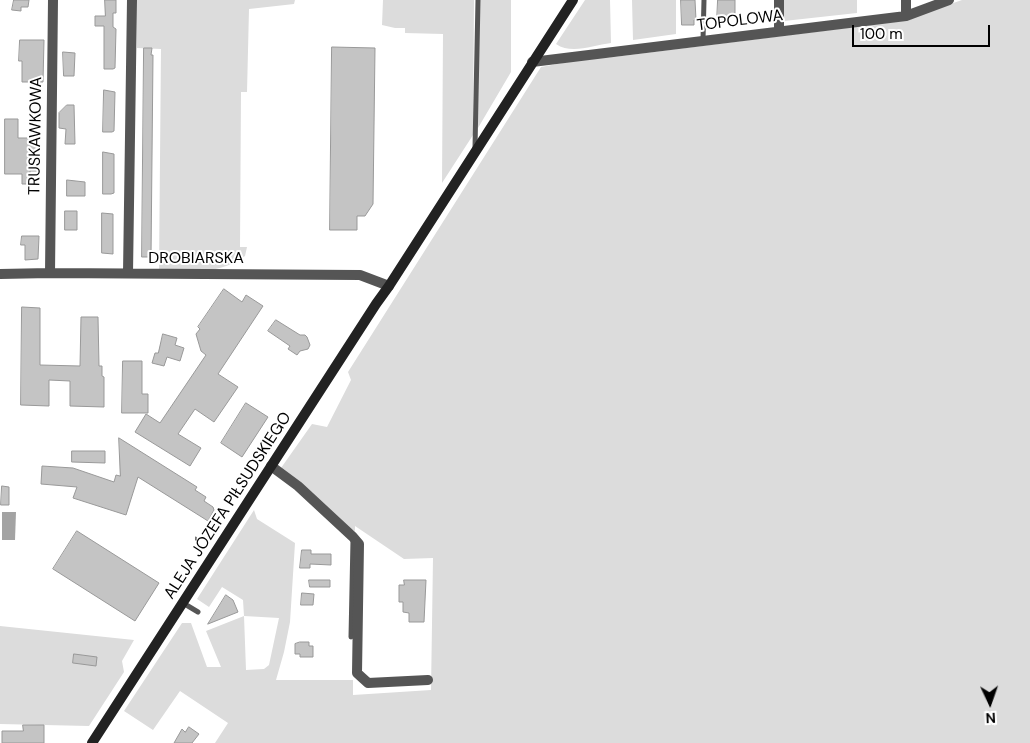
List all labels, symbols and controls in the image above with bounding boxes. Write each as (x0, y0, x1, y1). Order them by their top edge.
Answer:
street label: TOPOLOWA (696, 6, 784, 36)
scale bar (855, 15, 992, 47)
text: 100 m (860, 24, 903, 44)
street label: TRUSKAWKOWA (25, 77, 47, 195)
street label: DROBIARSKA (148, 249, 244, 269)
street label: ALEJA JÓZEFA PIŁSUDSKIEGO (160, 409, 296, 603)
north arrow (965, 678, 1015, 728)
text: N (985, 709, 996, 727)

